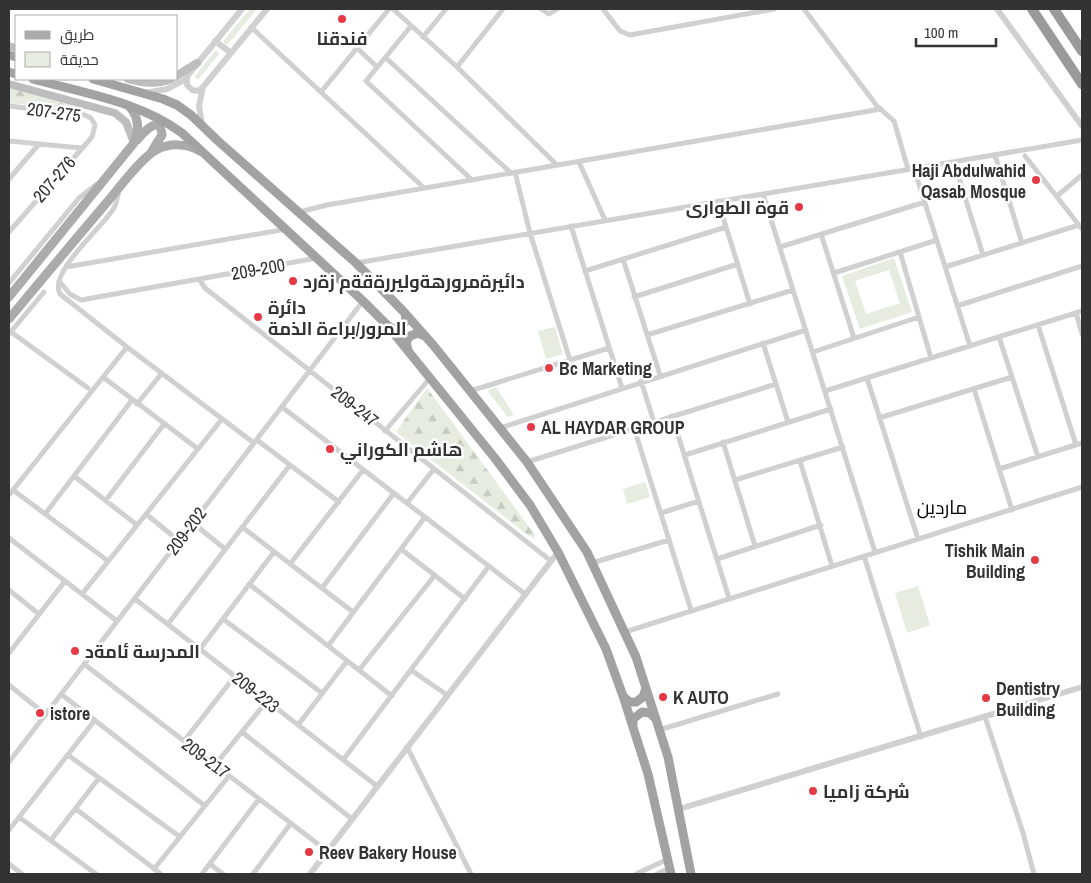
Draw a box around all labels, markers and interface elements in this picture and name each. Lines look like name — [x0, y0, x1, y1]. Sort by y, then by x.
marker: فندقنا — [336, 13, 348, 25]
legend — [15, 15, 178, 80]
scale bar — [916, 15, 996, 47]
text: 100 m — [924, 22, 958, 43]
text: طريق — [60, 24, 94, 45]
place label: فندقنا — [316, 26, 368, 51]
text: حديقة — [60, 49, 99, 70]
street label: 207-275 — [25, 96, 83, 128]
street label: 207-276 — [27, 150, 81, 208]
place label: Haji Abdulwahid Qasab Mosque — [912, 158, 1026, 204]
marker: Haji Abdulwahid Qasab Mosque — [1030, 174, 1042, 186]
place label: قوة الطواری — [686, 195, 789, 220]
marker: قوة الطواری — [793, 201, 805, 213]
street label: 209-200 — [229, 252, 287, 286]
place label: دائيرةمرورهةوليررةقةم زةرد — [303, 269, 525, 294]
marker: دائيرةمرورهةوليررةقةم زةرد — [287, 275, 299, 287]
place label: دائرة المرور/براءة الذمة — [268, 295, 407, 341]
marker: دائرة المرور/براءة الذمة — [252, 311, 264, 323]
place label: Bc Marketing — [559, 356, 652, 381]
marker: Bc Marketing — [543, 362, 555, 374]
street label: 209-247 — [326, 379, 384, 433]
place label: AL HAYDAR GROUP — [541, 415, 685, 440]
marker: AL HAYDAR GROUP — [525, 421, 537, 433]
place label: هاشم الكوراني — [340, 437, 463, 465]
marker: هاشم الكوراني — [324, 443, 336, 455]
district label: ماردین — [917, 494, 967, 520]
street label: 209-202 — [160, 502, 212, 560]
place label: Tishik Main Building — [945, 538, 1025, 584]
marker: Tishik Main Building — [1029, 554, 1041, 566]
place label: المدرسة ئامةد — [85, 639, 200, 664]
marker: المدرسة ئامةد — [69, 645, 81, 657]
street label: 209-223 — [227, 665, 285, 719]
place label: Dentistry Building — [996, 676, 1061, 722]
place label: K AUTO — [673, 685, 729, 710]
marker: K AUTO — [657, 691, 669, 703]
marker: Dentistry Building — [980, 692, 992, 704]
place label: istore — [50, 701, 90, 726]
marker: istore — [34, 707, 46, 719]
street label: 209-217 — [177, 732, 235, 784]
place label: شركة زاميا — [823, 779, 910, 804]
marker: شركة زاميا — [807, 785, 819, 797]
place label: Reev Bakery House — [319, 840, 457, 865]
marker: Reev Bakery House — [303, 846, 315, 858]

